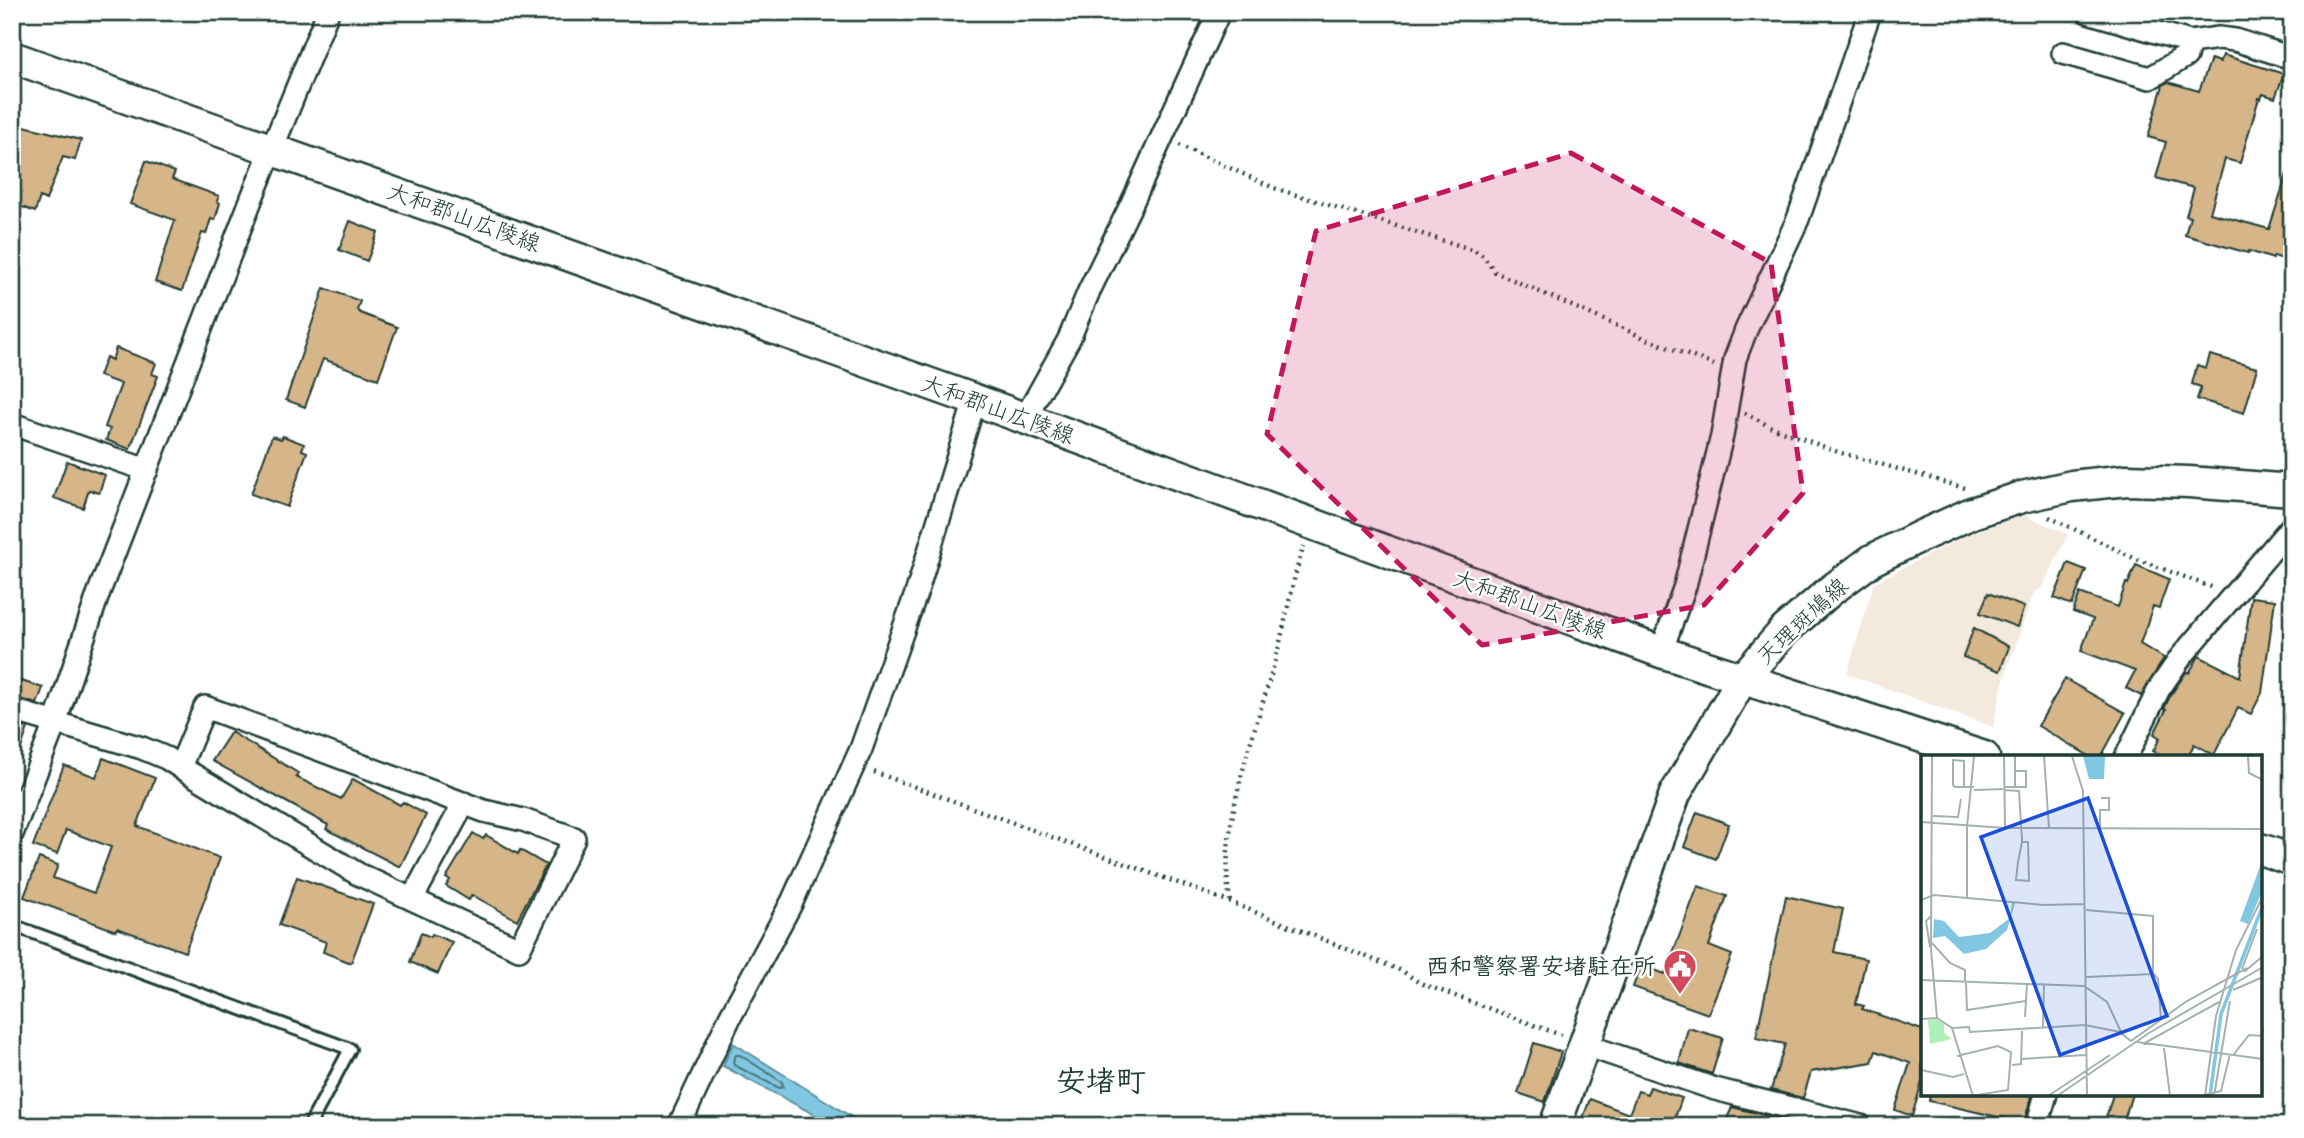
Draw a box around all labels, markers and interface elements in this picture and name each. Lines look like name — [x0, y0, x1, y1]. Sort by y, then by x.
street label: 大和郡山広陵線 — [383, 175, 545, 261]
street label: 大和郡山広陵線 — [917, 367, 1079, 453]
street label: 大和郡山広陵線 — [1449, 562, 1611, 648]
street label: 天理斑鳩線 — [1750, 571, 1856, 673]
inset map — [1921, 755, 2262, 1096]
public building icon: 西和警察署安堵駐在所 — [1661, 947, 1699, 996]
place label: 西和警察署安堵駐在所 — [1426, 951, 1656, 983]
district label: 安堵町 — [1056, 1061, 1146, 1103]

